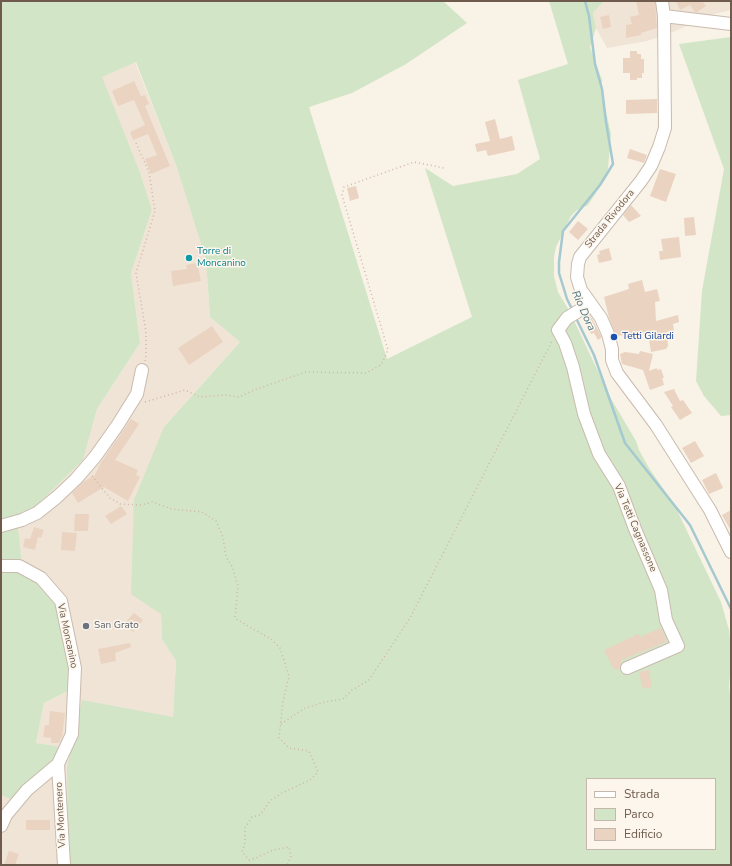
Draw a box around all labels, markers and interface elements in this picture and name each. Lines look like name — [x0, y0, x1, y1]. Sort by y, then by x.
street label: Strada Rivodora — [583, 187, 637, 251]
place label: Torre di Moncanino — [197, 246, 246, 270]
marker: Torre di Moncanino — [184, 253, 194, 263]
water label: Rio Dora — [568, 289, 598, 333]
place label: Tetti Gilardi — [622, 331, 674, 343]
marker: Tetti Gilardi — [609, 332, 619, 342]
street label: Via Tetti Cagnassone — [611, 482, 659, 574]
street label: Via Moncanino — [54, 602, 80, 670]
place label: San Grato — [94, 620, 139, 632]
marker: San Grato — [81, 621, 91, 631]
legend — [586, 778, 716, 850]
street label: Via Montenero — [53, 782, 69, 848]
text: Strada — [624, 786, 660, 802]
text: Parco — [624, 806, 654, 822]
text: Edificio — [624, 826, 662, 842]

